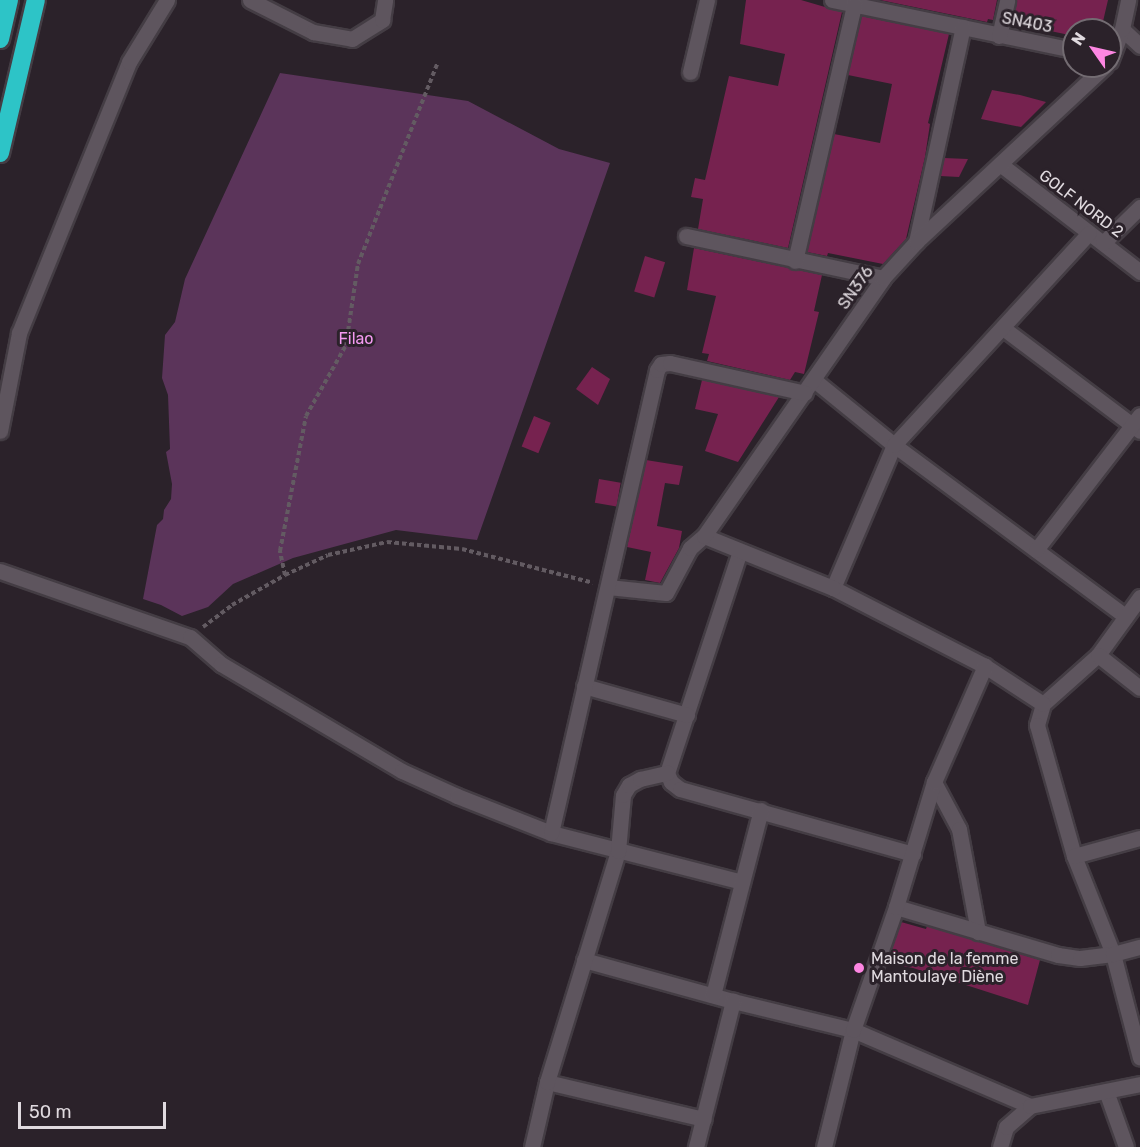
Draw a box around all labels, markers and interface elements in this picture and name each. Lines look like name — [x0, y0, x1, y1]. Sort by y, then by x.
street label: SN403 — [1000, 9, 1054, 37]
north arrow — [1062, 18, 1122, 78]
text: N — [1067, 29, 1089, 49]
street label: GOLF NORD 2 — [1035, 166, 1127, 242]
street label: SN376 — [834, 263, 878, 313]
park label: Filao — [338, 329, 374, 349]
place label: Maison de la femme Mantoulaye Diène — [871, 949, 1019, 987]
marker: Maison de la femme Mantoulaye Diène — [852, 961, 866, 975]
scale bar — [21, 1090, 170, 1128]
text: 50 m — [29, 1101, 72, 1123]

